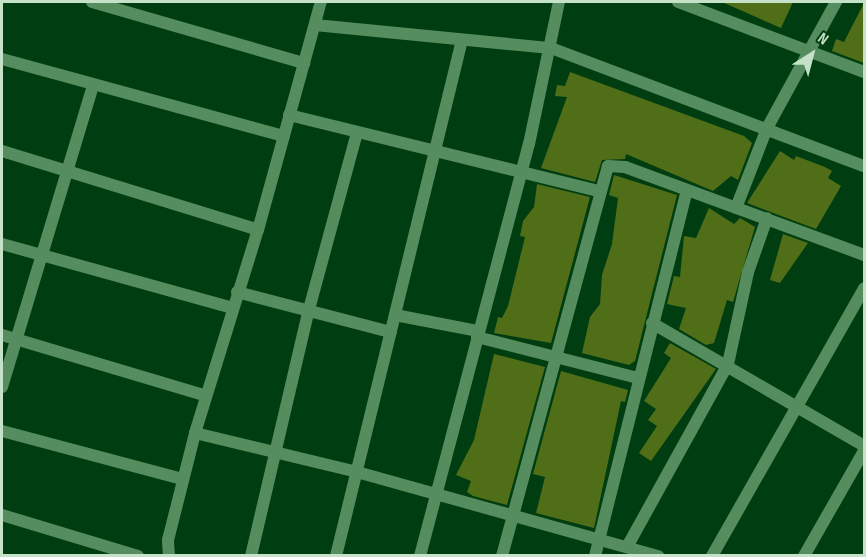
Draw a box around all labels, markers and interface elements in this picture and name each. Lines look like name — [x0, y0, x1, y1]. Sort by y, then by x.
north arrow — [782, 24, 842, 84]
text: N — [814, 29, 832, 49]

